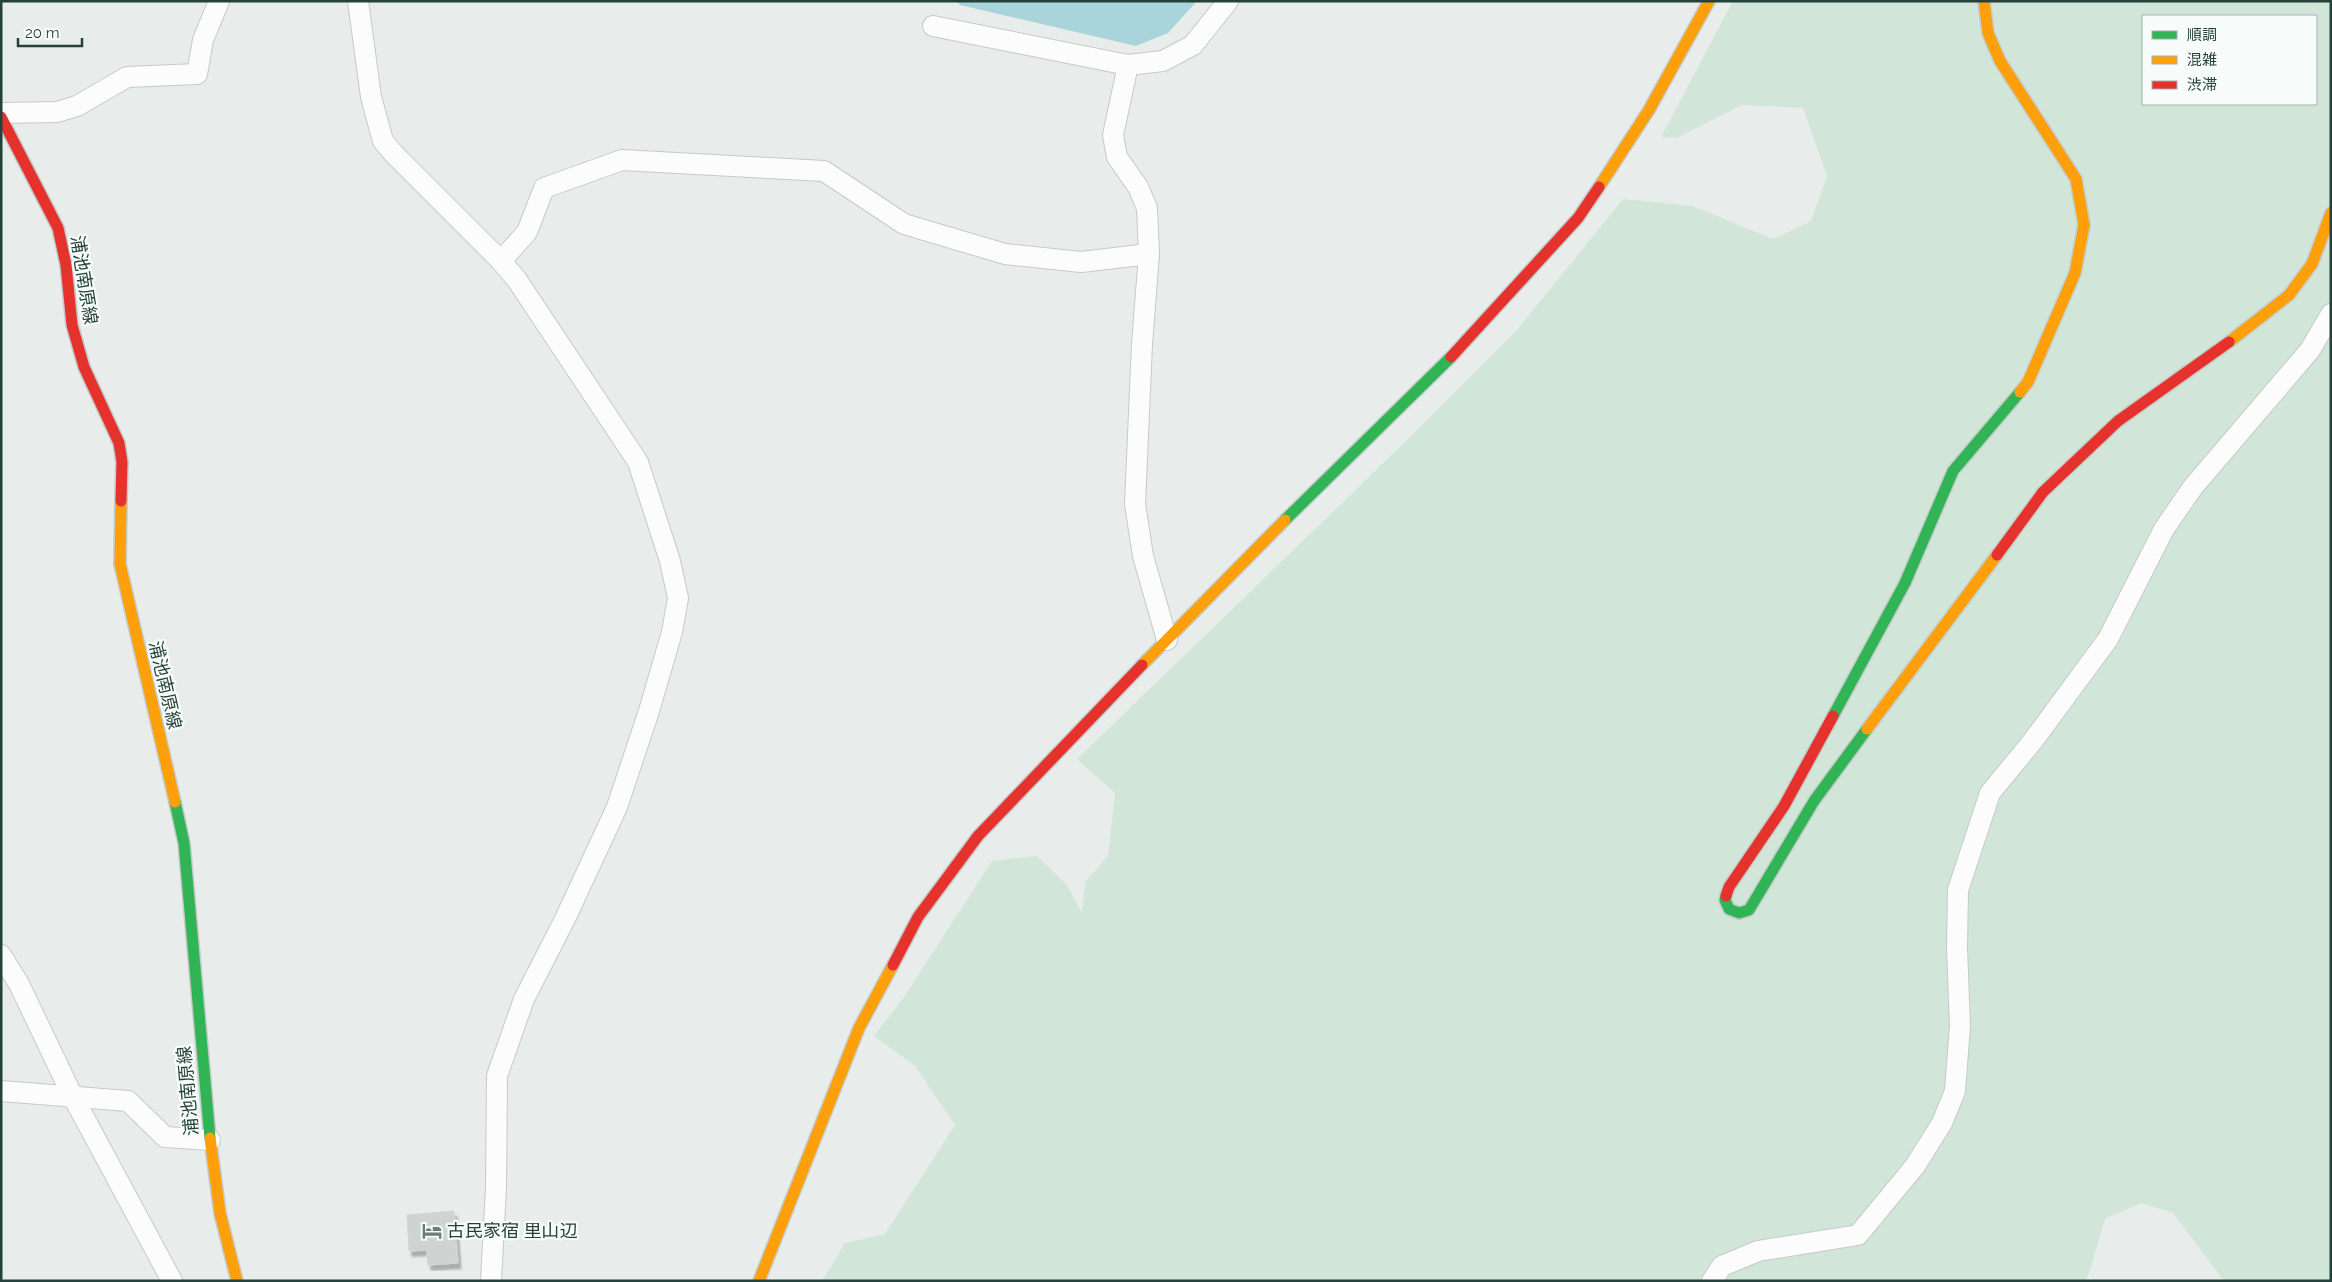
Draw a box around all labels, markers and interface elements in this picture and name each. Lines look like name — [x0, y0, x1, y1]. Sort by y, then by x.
scale bar — [18, 15, 81, 47]
legend — [2142, 15, 2317, 105]
text: 20 m — [25, 24, 60, 42]
text: 順調 — [2187, 26, 2217, 44]
text: 混雑 — [2187, 51, 2217, 69]
text: 渋滞 — [2187, 76, 2217, 94]
street label: 浦池南原線 — [67, 234, 102, 326]
street label: 浦池南原線 — [145, 639, 186, 731]
street label: 浦池南原線 — [173, 1045, 202, 1137]
hotel icon: 古民家宿 里山辺 — [421, 1220, 443, 1242]
place label: 古民家宿 里山辺 — [447, 1220, 578, 1241]

